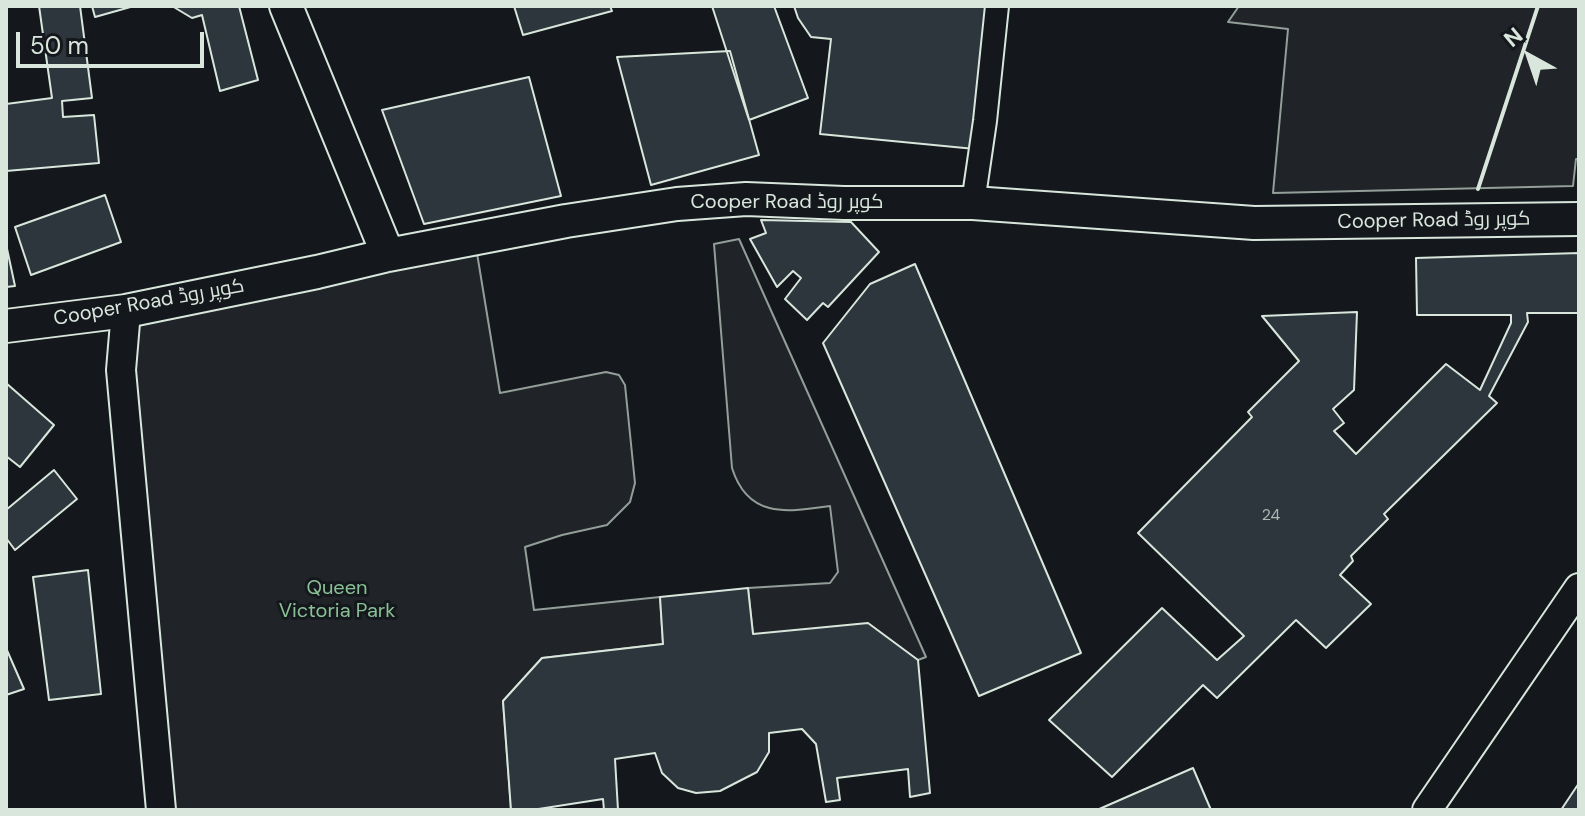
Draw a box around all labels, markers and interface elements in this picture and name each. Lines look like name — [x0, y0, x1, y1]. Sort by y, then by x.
scale bar — [20, 16, 208, 66]
north arrow — [1489, 16, 1569, 96]
text: N — [1498, 21, 1529, 54]
text: 50 m — [30, 30, 89, 61]
street label: Cooper Road کوپر روڈ — [690, 191, 884, 215]
street label: Cooper Road کوپر روڈ — [1337, 207, 1531, 235]
street label: Cooper Road کوپر روڈ — [52, 274, 246, 332]
house number: 24 — [1262, 506, 1280, 526]
park label: Queen Victoria Park — [279, 577, 395, 624]

